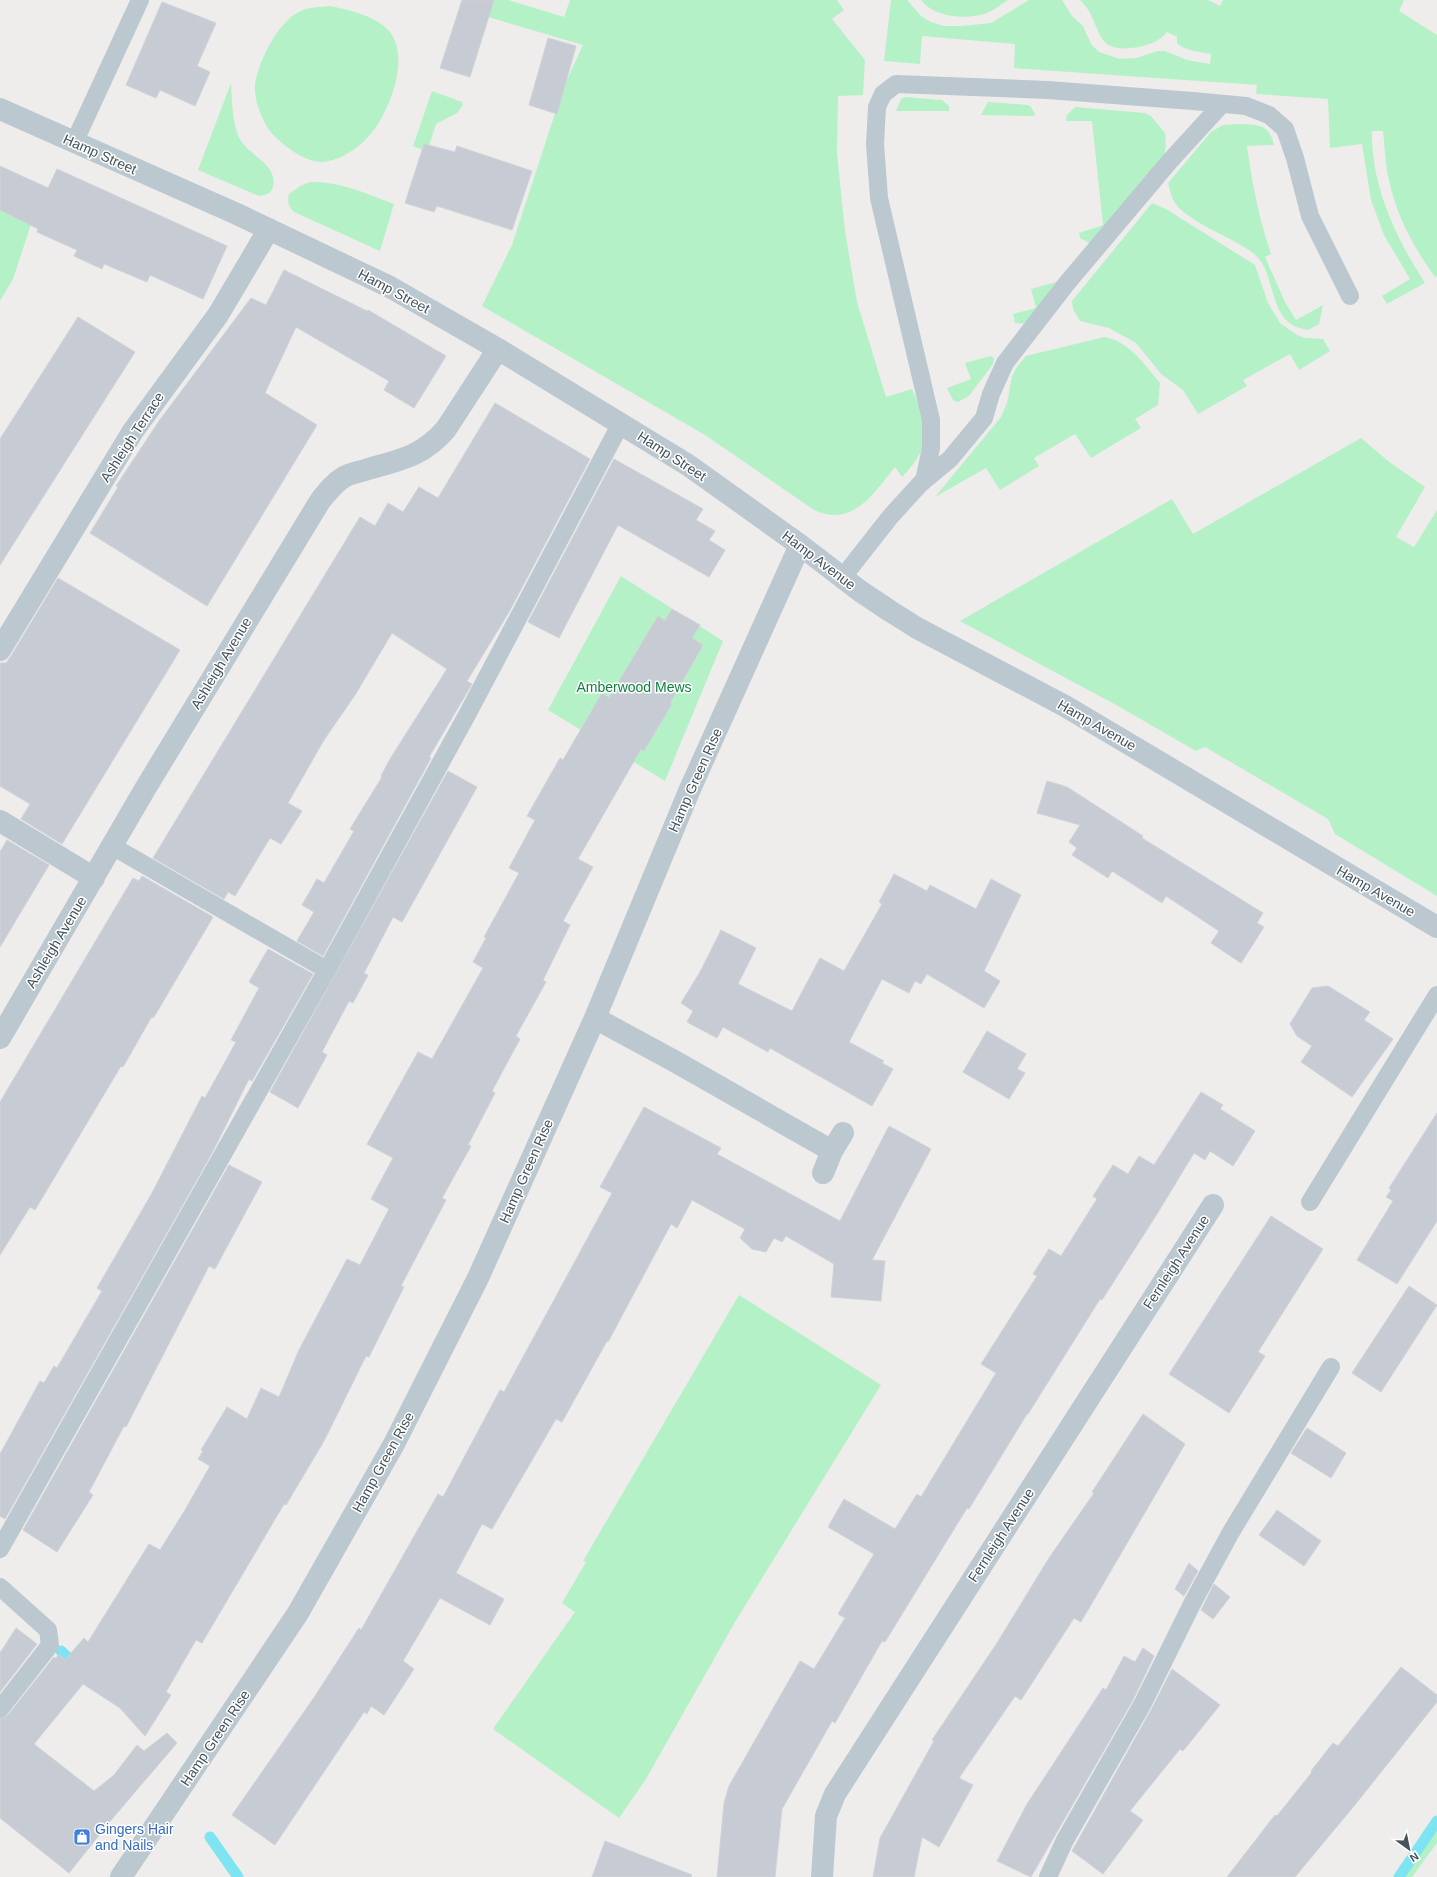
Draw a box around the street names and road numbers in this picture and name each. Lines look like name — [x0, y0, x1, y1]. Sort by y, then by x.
street label: Hamp Street — [61, 131, 139, 177]
street label: Hamp Street — [356, 265, 433, 317]
street label: Ashleigh Terrace — [97, 389, 167, 485]
street label: Hamp Street — [635, 428, 709, 484]
street label: Hamp Avenue — [779, 527, 859, 593]
street label: Ashleigh Avenue — [187, 614, 255, 712]
street label: Hamp Avenue — [1055, 696, 1139, 754]
street label: Hamp Green Rise — [665, 725, 725, 834]
street label: Hamp Avenue — [1334, 862, 1418, 920]
street label: Ashleigh Avenue — [22, 893, 90, 991]
street label: Hamp Green Rise — [496, 1116, 556, 1225]
street label: Fernleigh Avenue — [1140, 1212, 1212, 1312]
street label: Hamp Green Rise — [349, 1409, 417, 1515]
street label: Fernleigh Avenue — [965, 1485, 1037, 1585]
street label: Hamp Green Rise — [177, 1687, 253, 1789]

